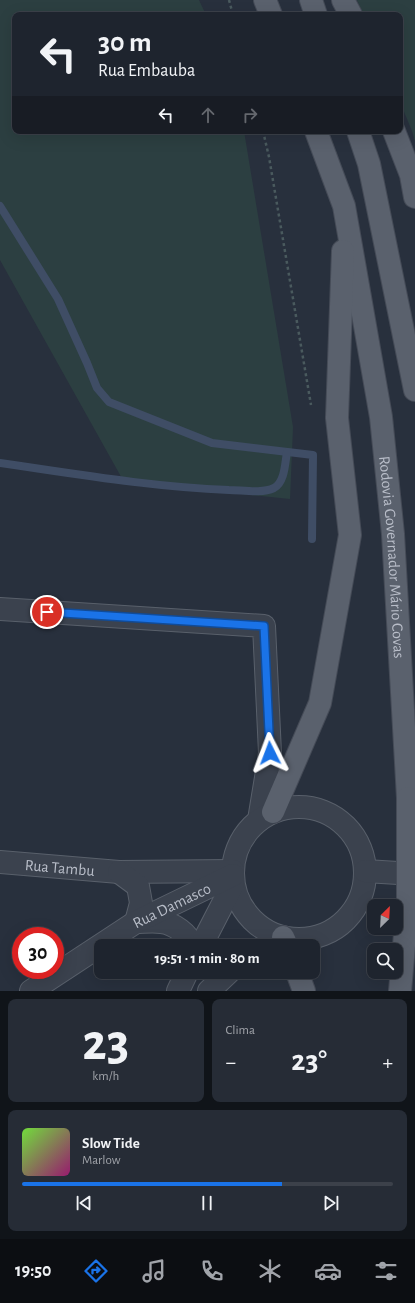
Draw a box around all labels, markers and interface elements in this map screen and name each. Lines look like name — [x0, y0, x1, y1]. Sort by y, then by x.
icon: left — [32, 28, 84, 80]
text: 30 m — [98, 29, 151, 57]
text: Rua Embauba — [98, 62, 195, 80]
icon: left — [155, 104, 177, 126]
icon: ahead — [197, 104, 219, 126]
icon: right — [239, 104, 261, 126]
street label: Rodovia Governador Mário Covas — [376, 455, 407, 659]
pin — [30, 595, 64, 629]
icon: arrive — [36, 601, 58, 623]
position arrow — [249, 732, 291, 774]
street label: Rua Tambu — [24, 857, 95, 879]
street label: Rua Damasco — [130, 880, 214, 931]
north arrow — [367, 899, 403, 935]
map controls — [367, 899, 403, 979]
speed limit sign: 30 — [12, 927, 64, 979]
button: search — [367, 943, 403, 979]
text: 19:51 · 1 min · 80 m — [154, 951, 260, 966]
text: 23 — [82, 1017, 129, 1069]
text: Clima — [226, 1024, 255, 1037]
text: 23° — [291, 1046, 327, 1076]
text: − — [226, 1051, 236, 1073]
text: + — [382, 1051, 393, 1073]
text: km/h — [92, 1070, 119, 1083]
text: Slow Tide — [82, 1136, 140, 1151]
text: Marlow — [82, 1154, 120, 1167]
icon: previous — [73, 1192, 95, 1214]
icon: pause — [196, 1192, 218, 1214]
icon: next — [320, 1192, 342, 1214]
icon: directions — [82, 1257, 110, 1285]
icon: music — [140, 1257, 168, 1285]
icon: phone — [198, 1257, 226, 1285]
icon: climate — [256, 1257, 284, 1285]
icon: car — [314, 1257, 342, 1285]
icon: filters — [372, 1257, 400, 1285]
text: 19:50 — [15, 1262, 51, 1280]

